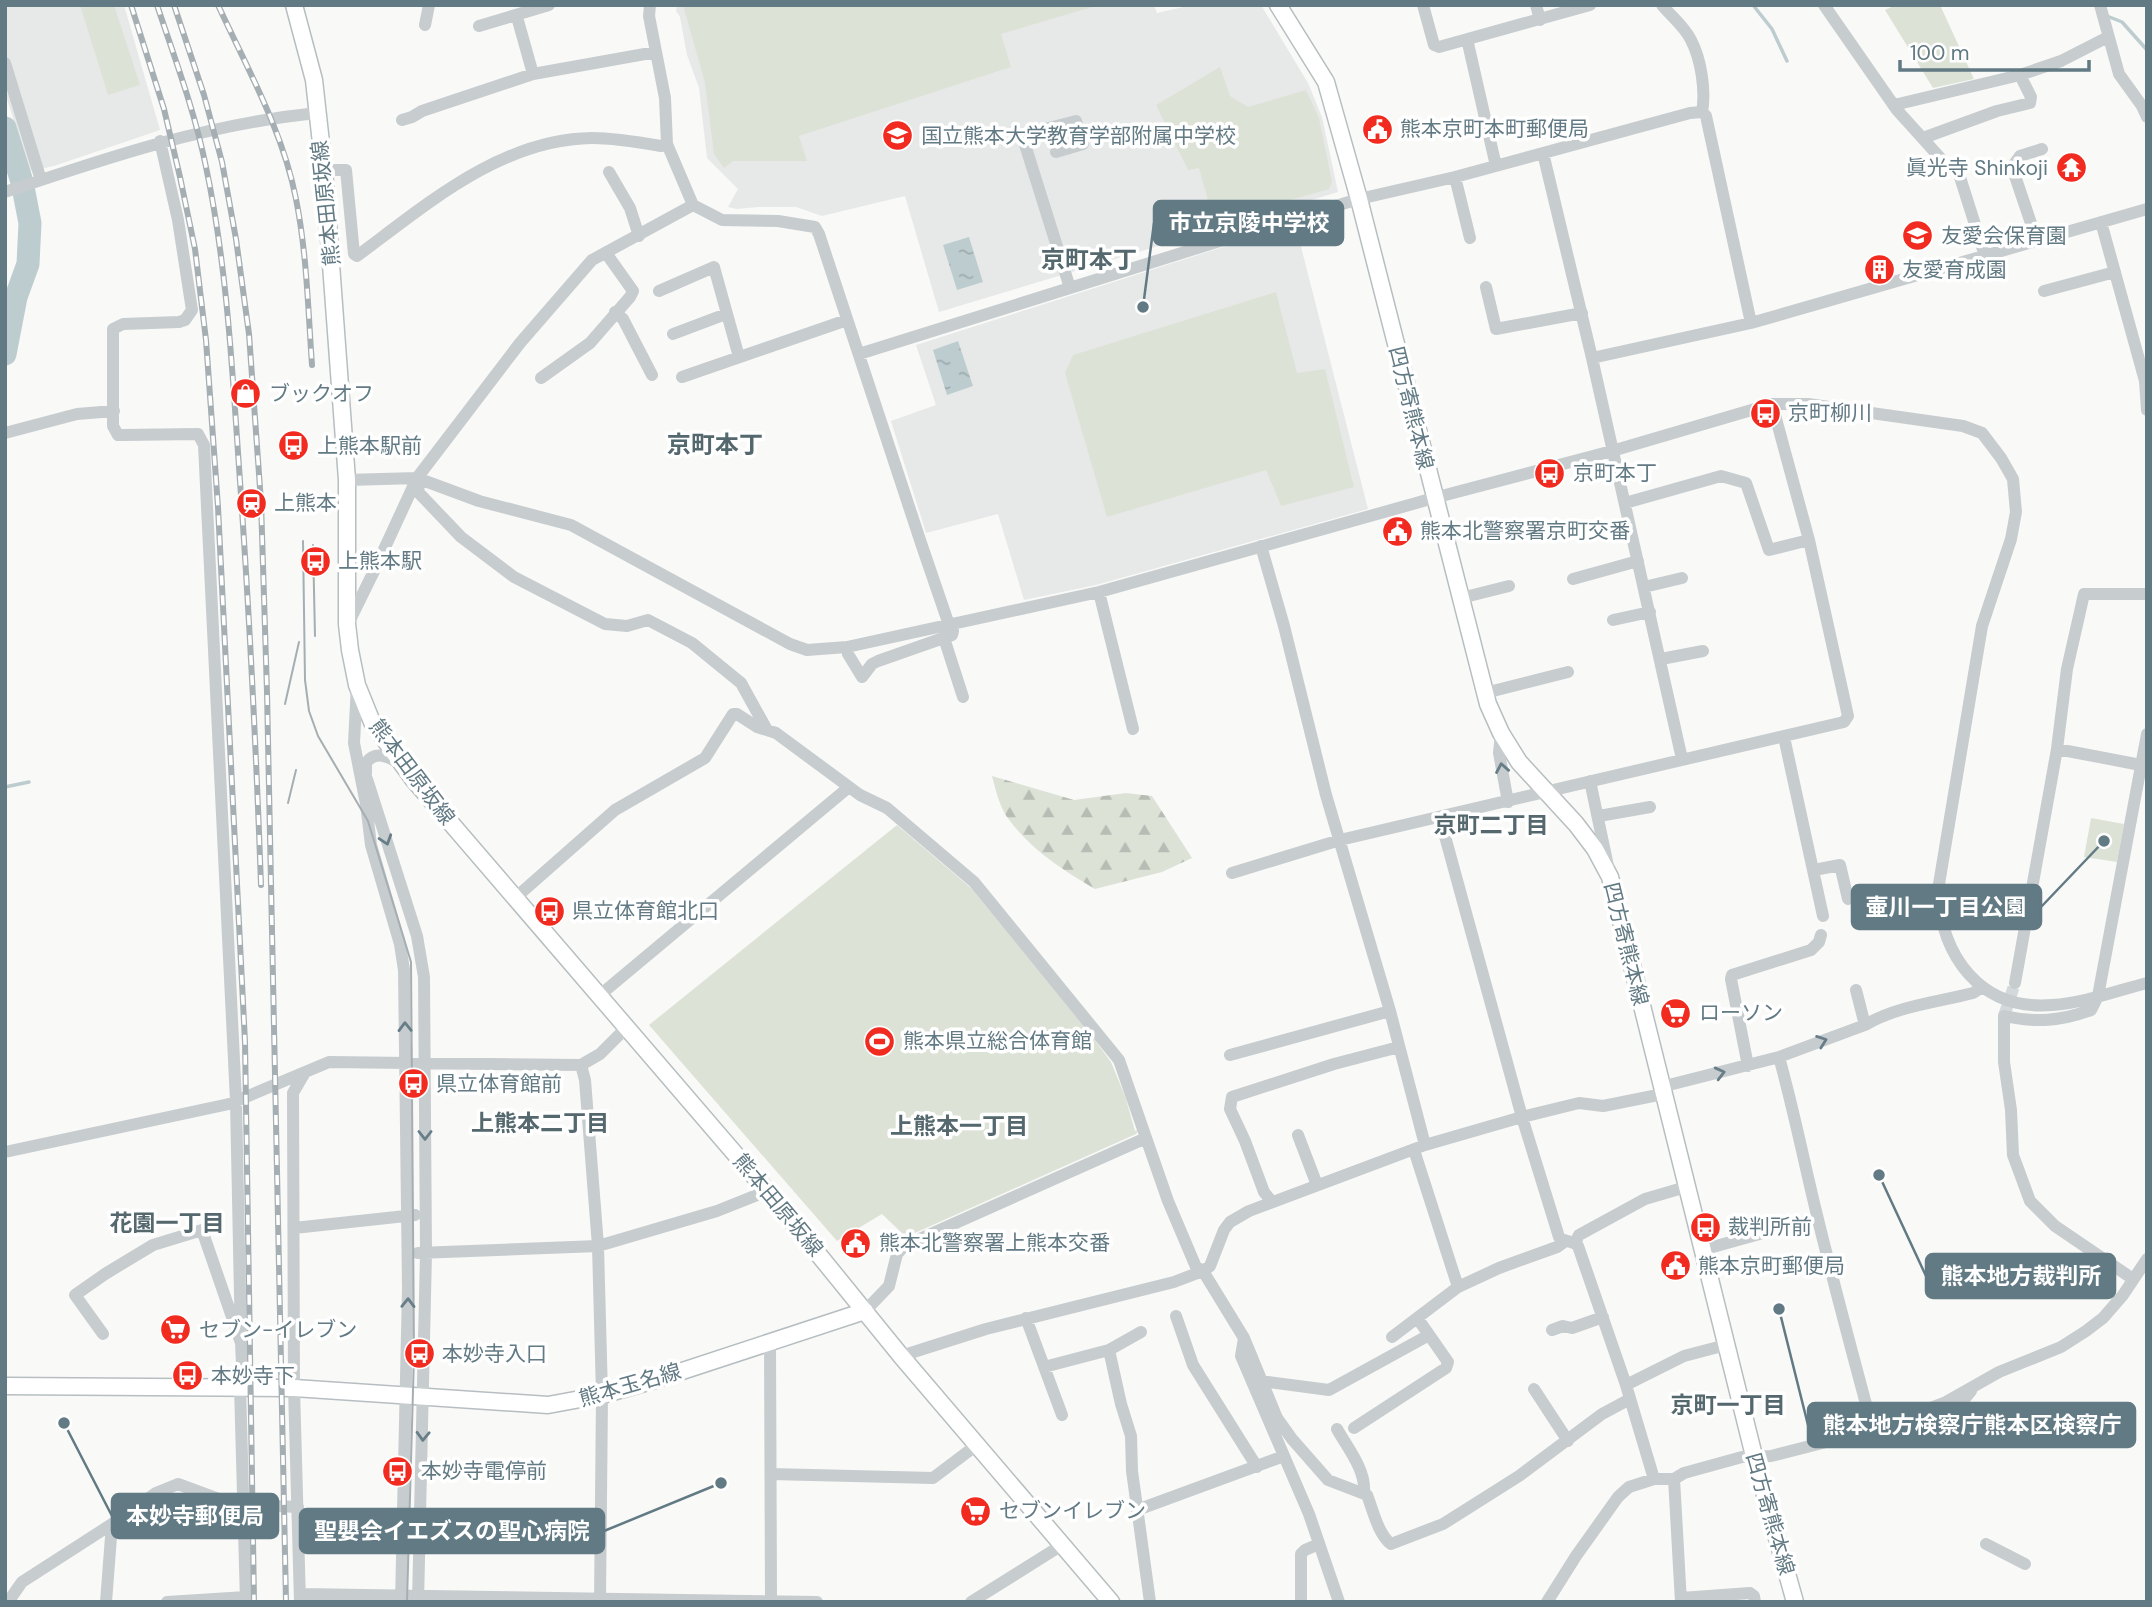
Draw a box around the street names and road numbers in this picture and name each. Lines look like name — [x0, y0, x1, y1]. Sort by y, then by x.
street label: 熊本田原坂線 — [305, 139, 347, 267]
street label: 四方寄熊本線 — [1382, 343, 1440, 473]
street label: 熊本田原坂線 — [363, 713, 461, 831]
street label: 四方寄熊本線 — [1597, 879, 1655, 1009]
street label: 熊本田原坂線 — [727, 1148, 829, 1262]
street label: 熊本玉名線 — [576, 1357, 684, 1413]
street label: 四方寄熊本線 — [1739, 1450, 1801, 1578]

